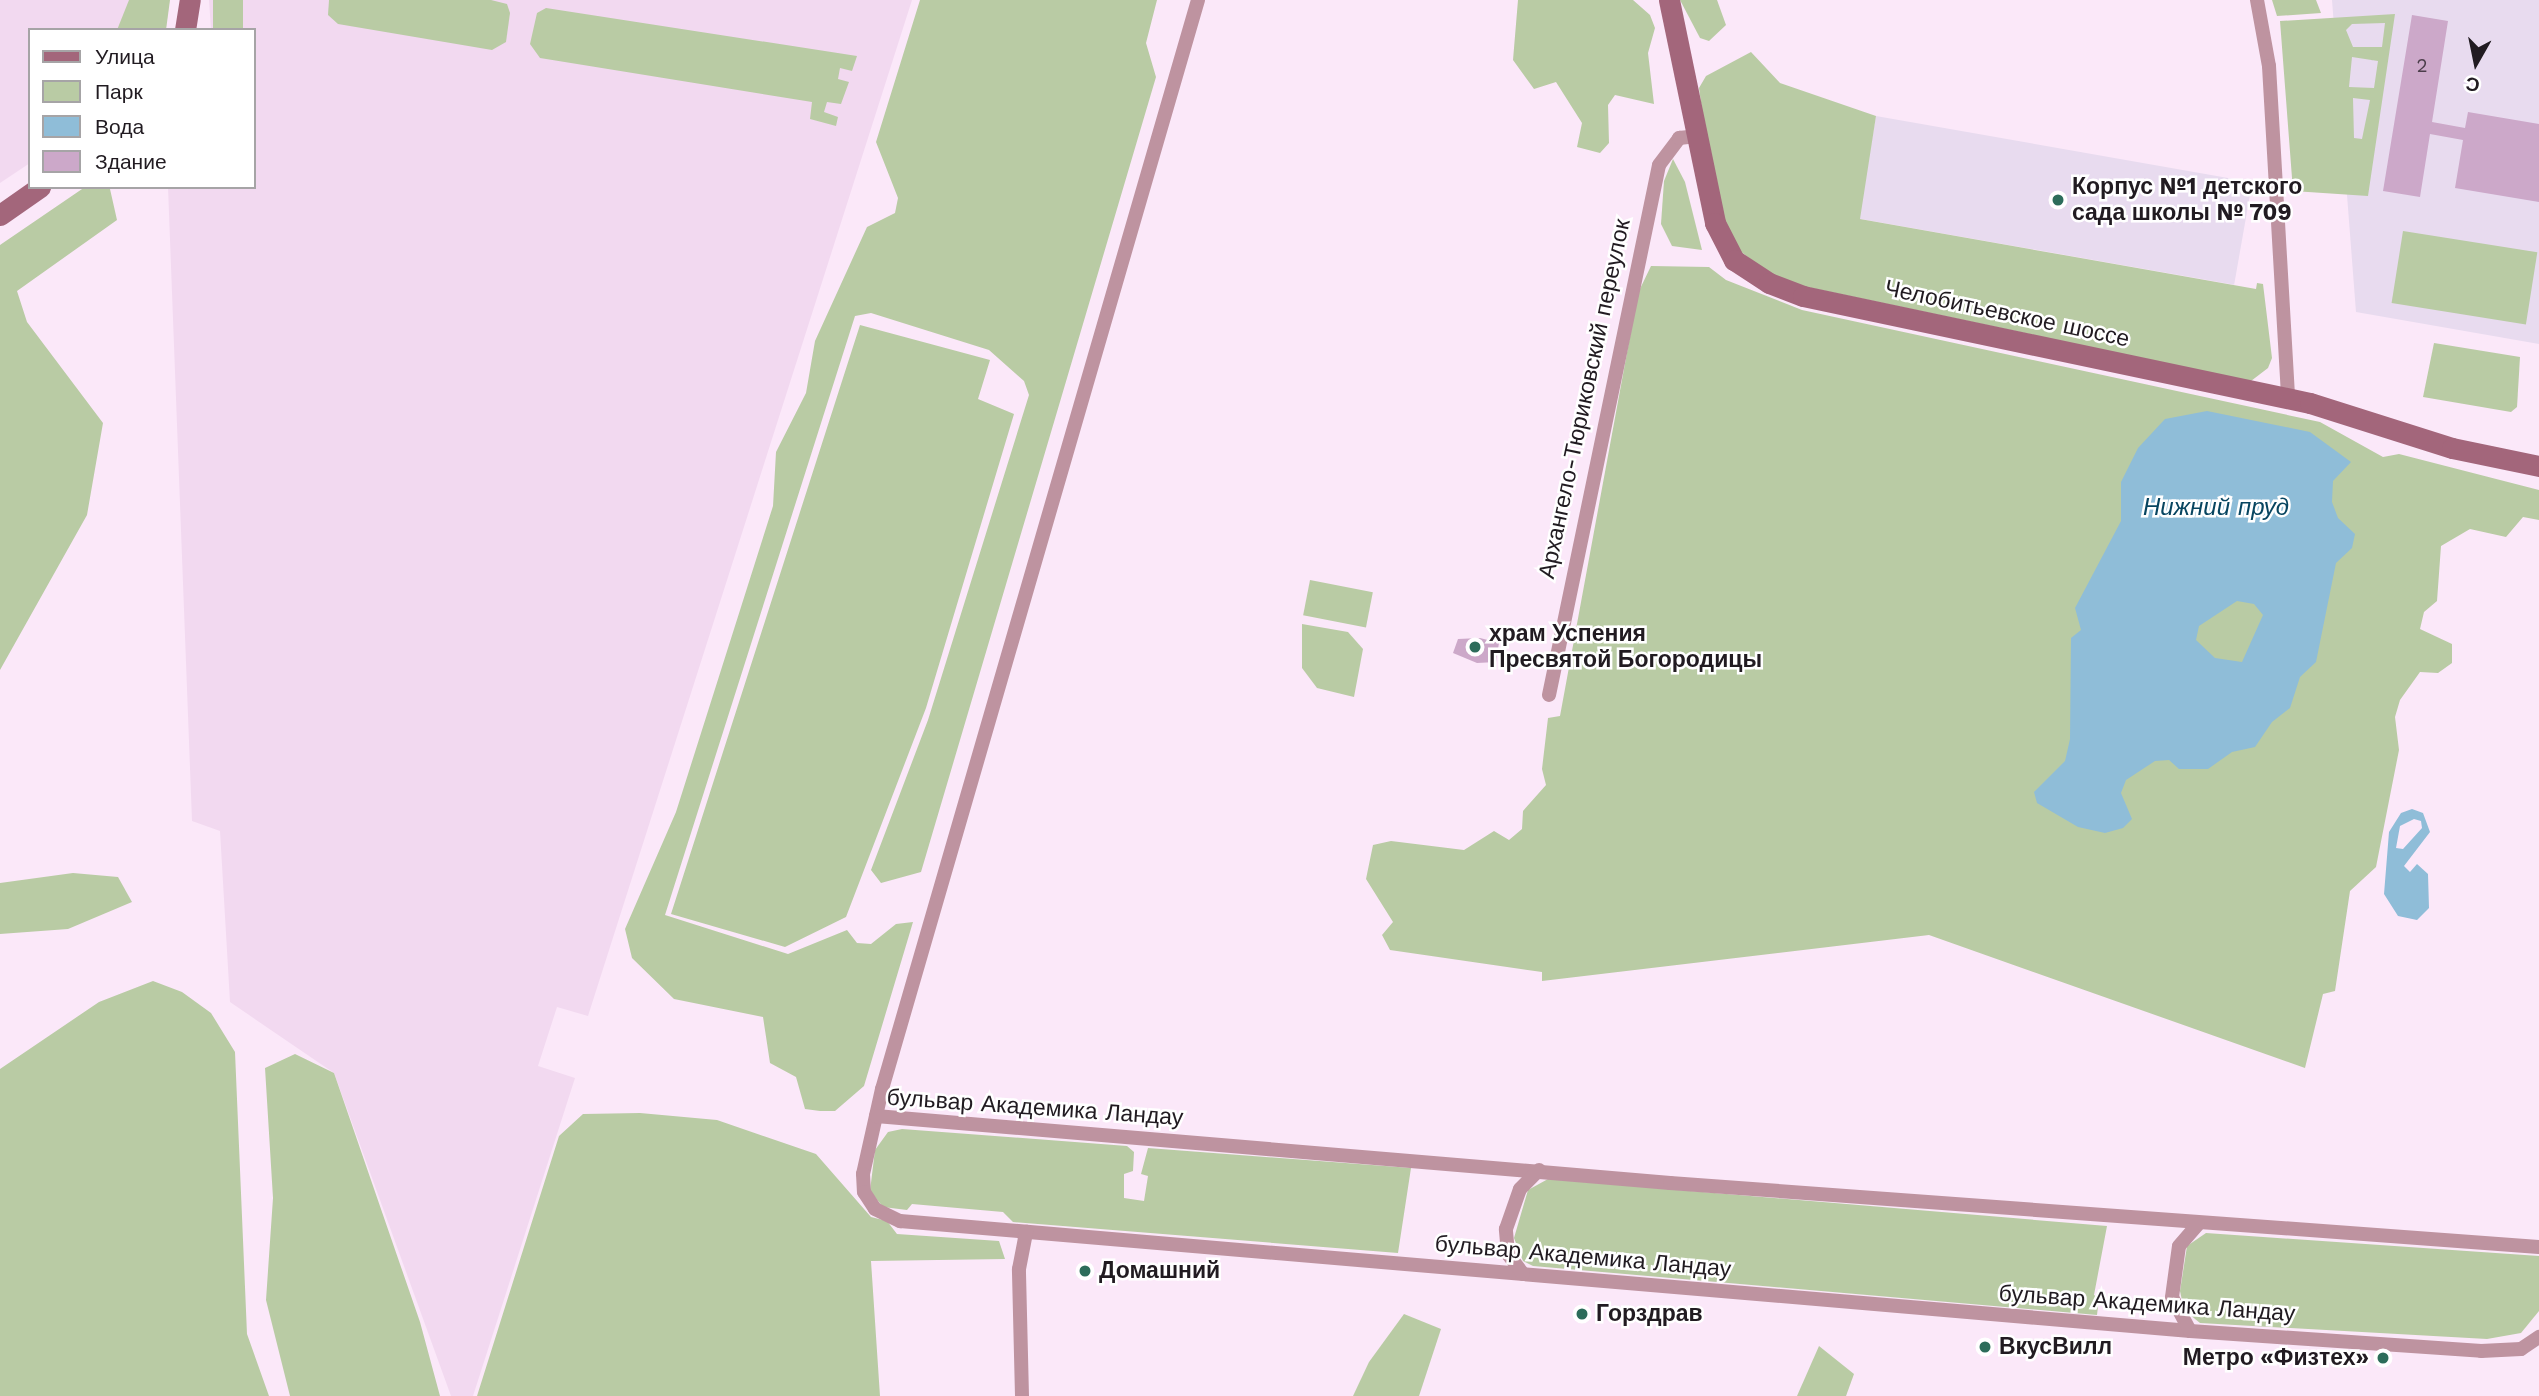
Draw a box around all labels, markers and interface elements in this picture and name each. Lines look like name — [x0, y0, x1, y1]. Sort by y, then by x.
legend — [28, 28, 256, 189]
north arrow — [2441, 28, 2511, 98]
text: Улица — [95, 44, 155, 69]
house number: 2 — [2416, 55, 2428, 77]
text: С — [2464, 72, 2481, 97]
text: Парк — [95, 79, 143, 104]
text: Вода — [95, 114, 144, 139]
text: Здание — [95, 149, 167, 174]
place label: Корпус №1 детского сада школы № 709 — [2072, 173, 2302, 227]
marker: Корпус №1 детского сада школы № 709 — [2050, 192, 2066, 208]
street label: Архангело-Тюриковский переулок — [1533, 217, 1637, 581]
street label: Челобитьевское шоссе — [1882, 275, 2132, 353]
water label: Нижний пруд — [2143, 494, 2289, 522]
place label: храм Успения Пресвятой Богородицы — [1489, 620, 1762, 674]
marker: храм Успения Пресвятой Богородицы — [1467, 639, 1483, 655]
street label: бульвар Академика Ландау — [886, 1084, 1184, 1132]
street label: бульвар Академика Ландау — [1434, 1230, 1732, 1284]
place label: Домашний — [1099, 1257, 1220, 1285]
marker: Домашний — [1077, 1263, 1093, 1279]
street label: бульвар Академика Ландау — [1998, 1280, 2296, 1328]
place label: Горздрав — [1596, 1300, 1703, 1328]
marker: Горздрав — [1574, 1306, 1590, 1322]
place label: ВкусВилл — [1999, 1333, 2112, 1361]
marker: ВкусВилл — [1977, 1339, 1993, 1355]
place label: Метро «Физтех» — [2183, 1344, 2369, 1372]
marker: Метро «Физтех» — [2375, 1350, 2391, 1366]

